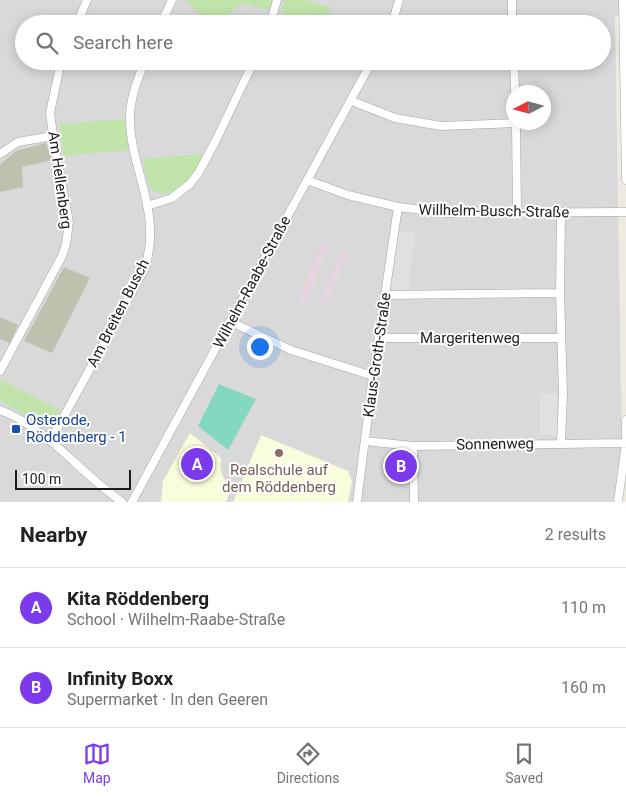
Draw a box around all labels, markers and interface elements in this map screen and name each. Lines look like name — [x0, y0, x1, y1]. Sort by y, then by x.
search box — [15, 15, 611, 70]
icon: search — [33, 29, 61, 57]
text: Search here — [73, 31, 173, 54]
north arrow — [506, 85, 551, 130]
street label: Am Hellenberg — [44, 130, 76, 230]
street label: Willhelm-Busch-Straße — [419, 201, 570, 221]
street label: Wilhelm-Raabe-Straße — [209, 213, 295, 351]
street label: Am Breiten Busch — [83, 256, 153, 370]
street label: Klaus-Groth-Straße — [359, 291, 395, 419]
street label: Margeritenweg — [420, 329, 520, 347]
your location — [247, 334, 273, 360]
place label: Osterode, Röddenberg - 1 — [26, 411, 127, 446]
marker: Osterode, Röddenberg - 1 — [10, 423, 22, 435]
street label: Sonnenweg — [456, 434, 534, 454]
pin: A — [181, 445, 213, 483]
marker: Realschule auf dem Röddenberg — [273, 447, 285, 459]
pin: B — [385, 447, 417, 485]
place label: Realschule auf dem Röddenberg — [222, 461, 336, 496]
scale bar — [15, 467, 131, 490]
text: 100 m — [22, 471, 61, 487]
text: Nearby — [20, 523, 87, 547]
text: 2 results — [545, 525, 606, 544]
text: Kita Röddenberg — [67, 587, 209, 610]
text: A — [31, 598, 41, 617]
text: 110 m — [561, 598, 606, 617]
text: School · Wilhelm-Raabe-Straße — [67, 610, 285, 629]
text: Infinity Boxx — [67, 667, 173, 690]
text: B — [31, 678, 41, 697]
text: 160 m — [561, 678, 606, 697]
text: Supermarket · In den Geeren — [67, 690, 268, 709]
tab: Map — [83, 740, 111, 786]
tab: Directions — [277, 740, 340, 786]
tab: Saved — [505, 740, 543, 786]

